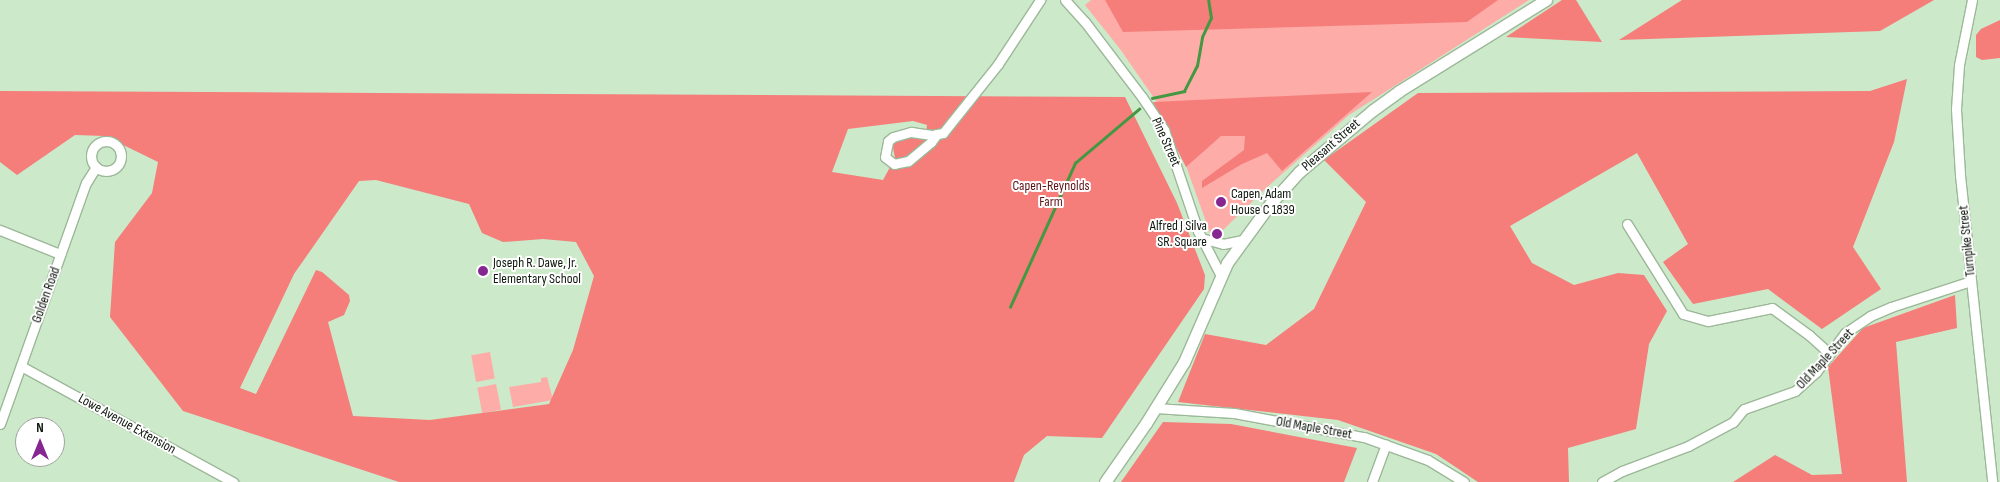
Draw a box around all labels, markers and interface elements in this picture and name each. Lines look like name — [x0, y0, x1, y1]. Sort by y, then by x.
street label: Pine Street — [1148, 115, 1184, 169]
street label: Pleasant Street — [1298, 115, 1364, 175]
park label: Capen-Reynolds Farm — [1012, 178, 1090, 210]
place label: Capen, Adam House C 1839 — [1231, 186, 1295, 218]
marker: Capen, Adam House C 1839 — [1215, 196, 1227, 208]
street label: Turnpike Street — [1955, 205, 1979, 277]
place label: Alfred J Silva SR. Square — [1150, 218, 1207, 250]
marker: Alfred J Silva SR. Square — [1211, 228, 1223, 240]
place label: Joseph R. Dawe, Jr. Elementary School — [493, 255, 581, 288]
street label: Golden Road — [28, 265, 64, 325]
marker: Joseph R. Dawe, Jr. Elementary School — [477, 265, 489, 277]
street label: Old Maple Street — [1793, 325, 1857, 393]
street label: Lowe Avenue Extension — [75, 390, 179, 458]
street label: Old Maple Street — [1275, 413, 1353, 443]
north arrow — [15, 417, 65, 467]
text: N — [36, 419, 44, 436]

